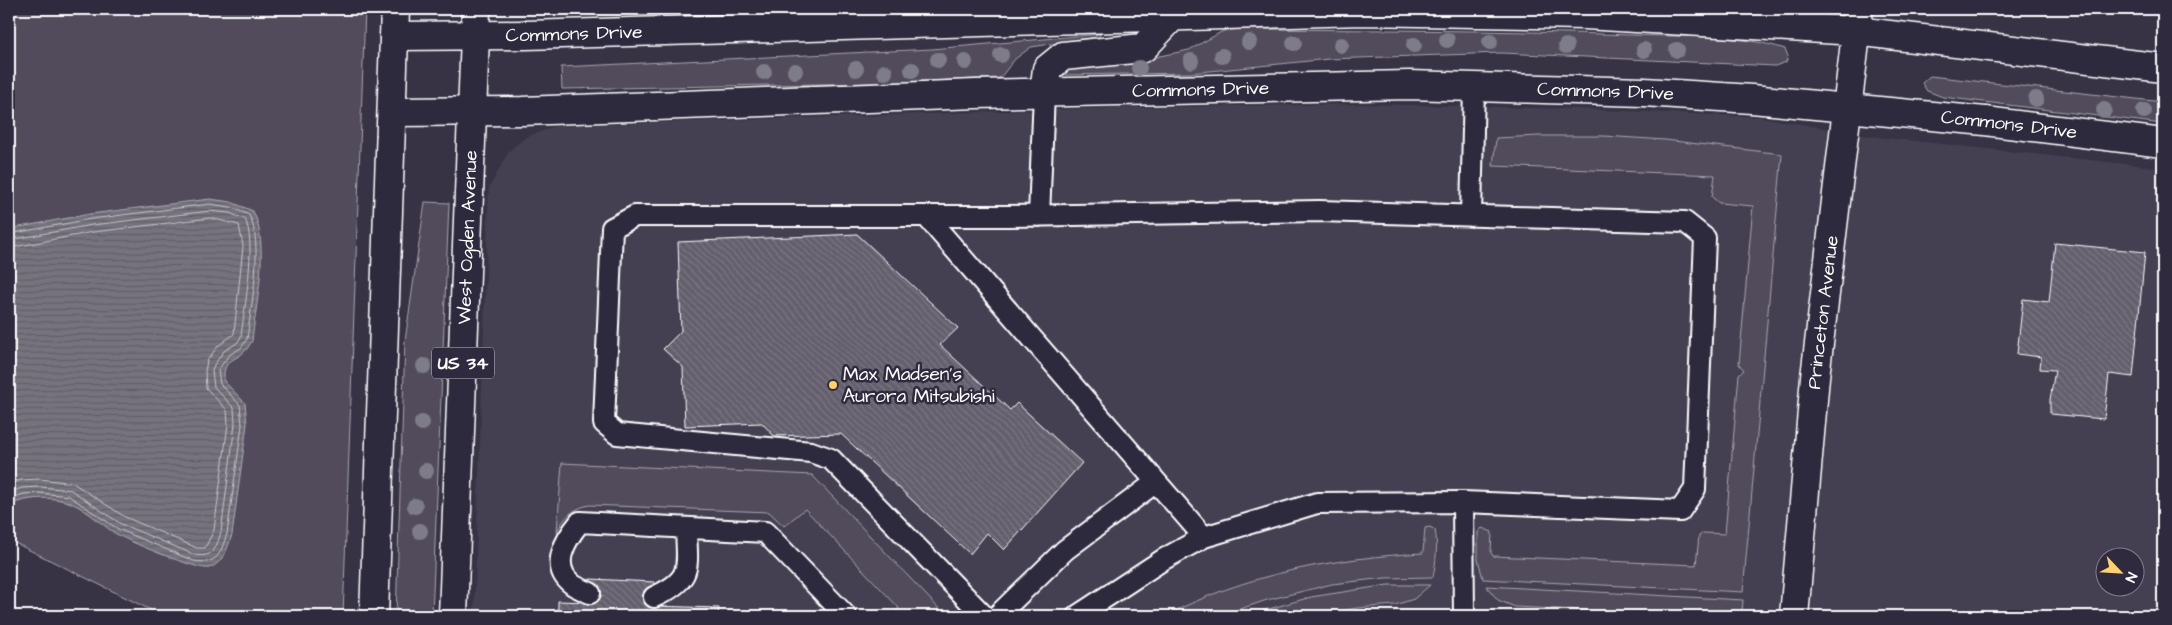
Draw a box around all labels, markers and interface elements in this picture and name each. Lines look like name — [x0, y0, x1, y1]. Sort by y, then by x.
street label: Commons Drive — [505, 18, 643, 49]
street label: Commons Drive — [1132, 74, 1269, 104]
street label: Commons Drive — [1537, 75, 1675, 107]
street label: Commons Drive — [1940, 103, 2079, 146]
street label: West Ogden Avenue — [451, 150, 484, 325]
street label: Princeton Avenue — [1800, 234, 1845, 390]
road number: US 34 — [432, 348, 494, 378]
place label: Max Madsen's Aurora Mitsubishi — [843, 361, 995, 410]
marker: Max Madsen's Aurora Mitsubishi — [827, 379, 839, 391]
north arrow — [2094, 548, 2144, 598]
text: N — [2120, 569, 2142, 585]

